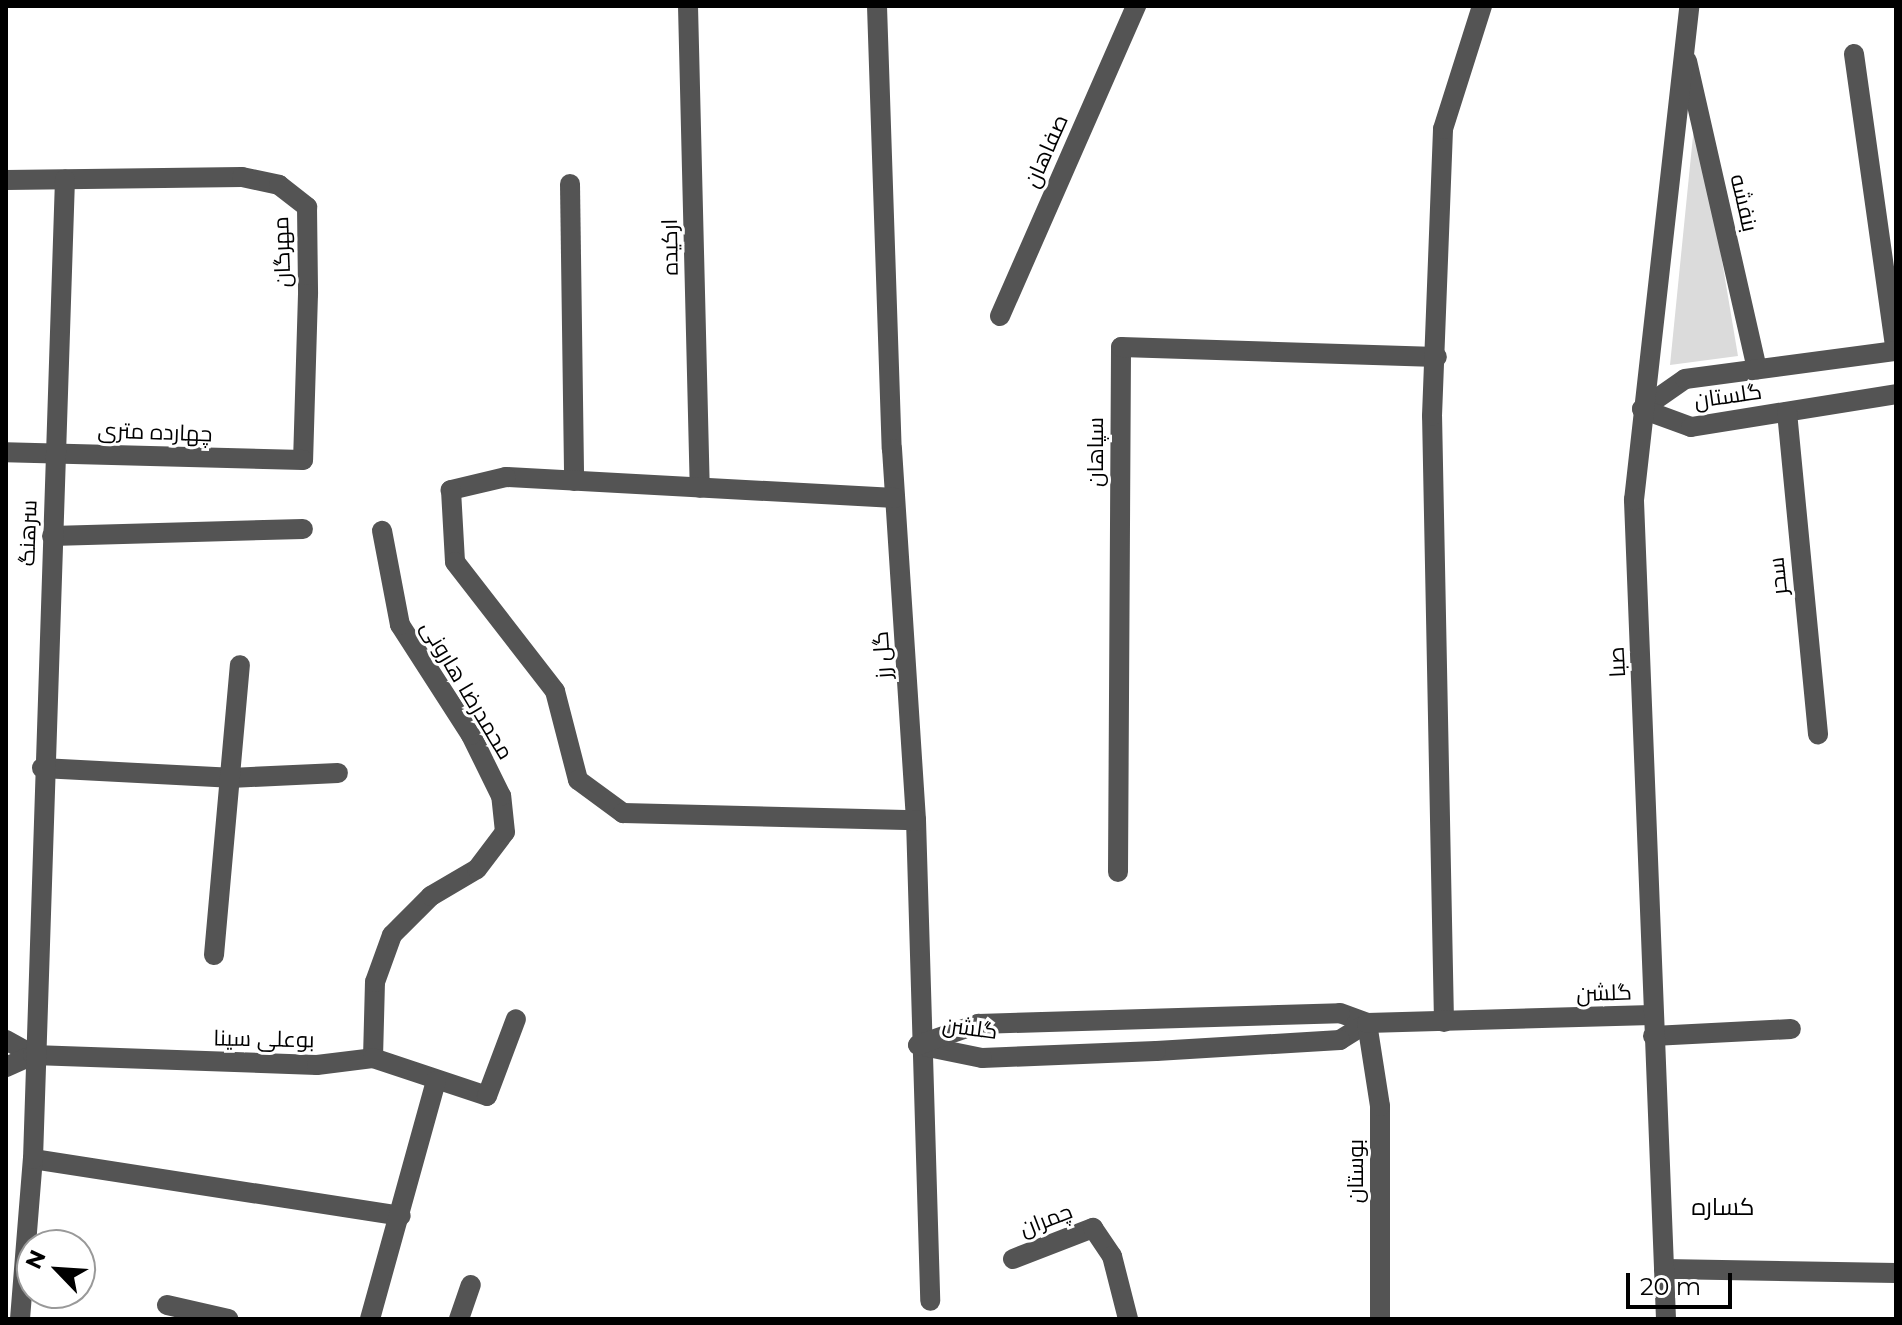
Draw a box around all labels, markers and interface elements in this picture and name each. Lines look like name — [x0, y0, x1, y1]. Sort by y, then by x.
street label: صفاهان — [1018, 110, 1074, 192]
street label: بنفشه — [1725, 172, 1763, 234]
street label: مهرگان — [268, 216, 296, 288]
street label: ارکیده — [656, 219, 684, 275]
street label: گلستان — [1692, 378, 1764, 414]
street label: چهارده متری — [97, 417, 213, 447]
street label: سپاهان — [1083, 417, 1109, 487]
street label: سرهنگ — [14, 499, 42, 567]
street label: سحر — [1763, 556, 1793, 596]
street label: محمدرضا هارونی — [415, 616, 519, 764]
street label: گل رز — [867, 630, 897, 680]
street label: صبا — [1603, 646, 1631, 678]
street label: گلشن — [1576, 979, 1632, 1007]
street label: گلشن — [941, 1011, 999, 1045]
street label: بوعلی سینا — [213, 1025, 315, 1053]
street label: بوستان — [1343, 1139, 1369, 1203]
district label: کساره — [1691, 1193, 1755, 1221]
street label: چمران — [1016, 1198, 1076, 1242]
north arrow — [16, 1229, 96, 1309]
text: N — [20, 1246, 52, 1273]
scale bar — [1630, 1257, 1736, 1307]
text: 20 m — [1640, 1272, 1701, 1301]

